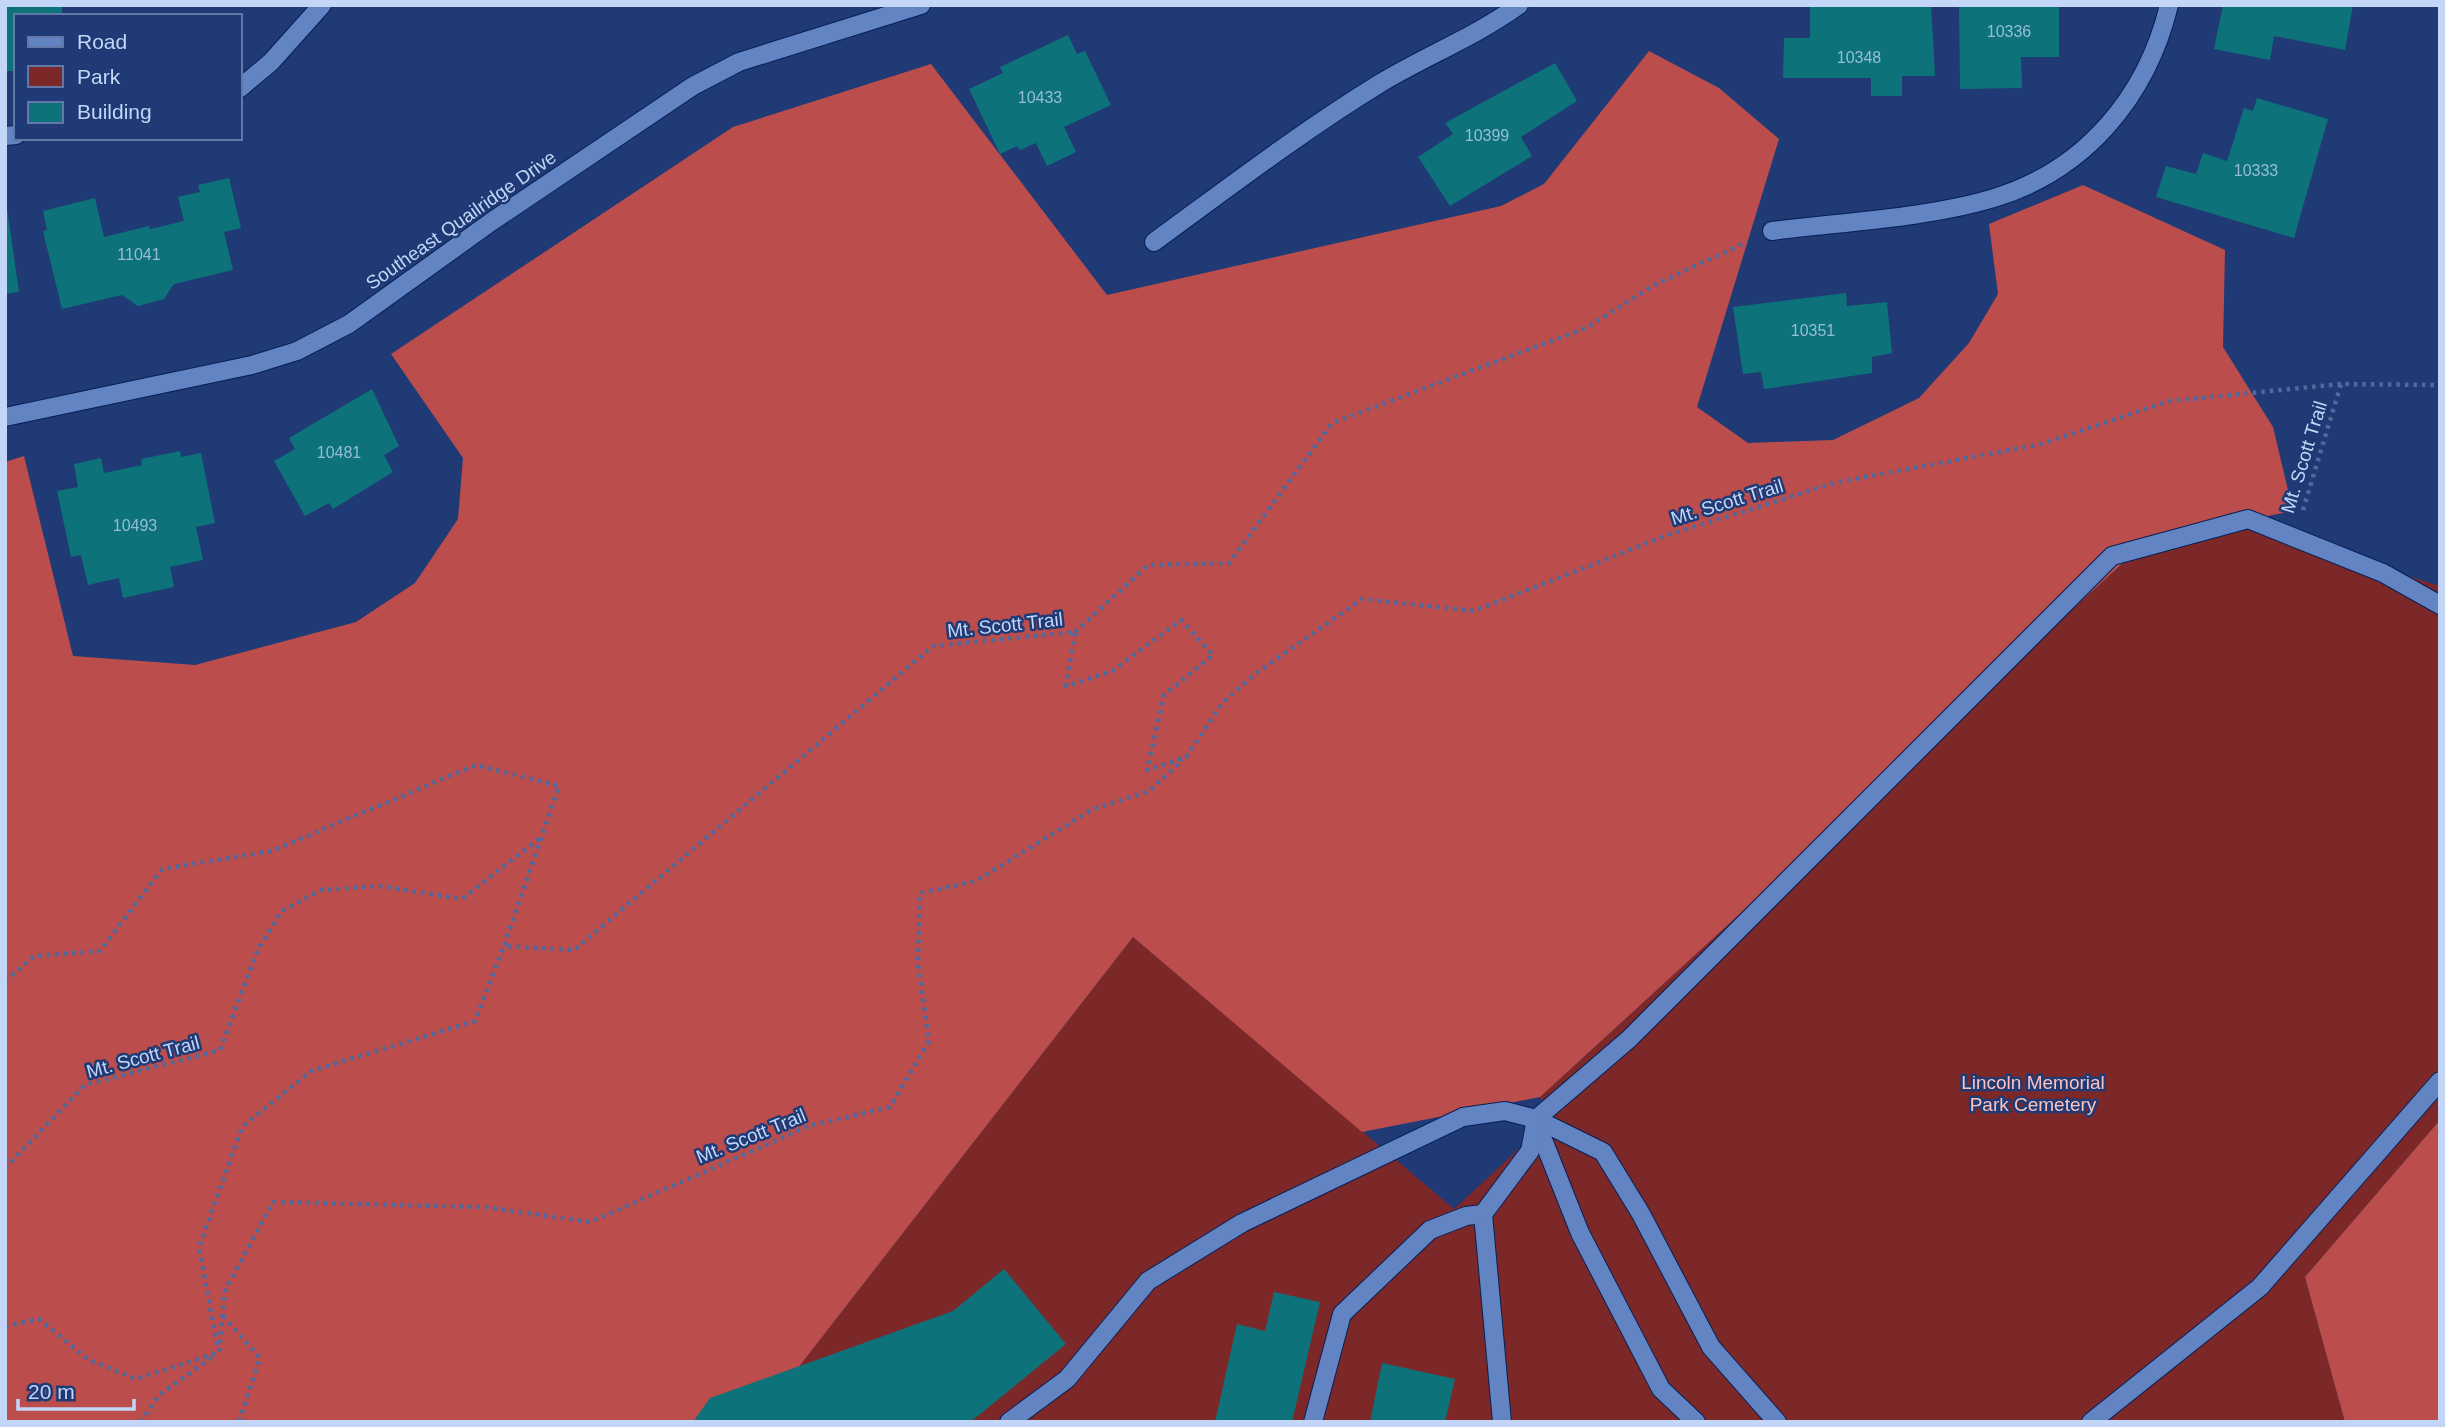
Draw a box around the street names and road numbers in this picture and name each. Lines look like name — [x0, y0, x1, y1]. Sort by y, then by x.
street label: Southeast Quailridge Drive — [362, 146, 560, 294]
street label: Mt. Scott Trail — [2277, 398, 2331, 516]
street label: Mt. Scott Trail — [1668, 475, 1786, 529]
street label: Mt. Scott Trail — [946, 608, 1064, 642]
street label: Mt. Scott Trail — [84, 1032, 202, 1082]
street label: Mt. Scott Trail — [693, 1105, 809, 1167]

